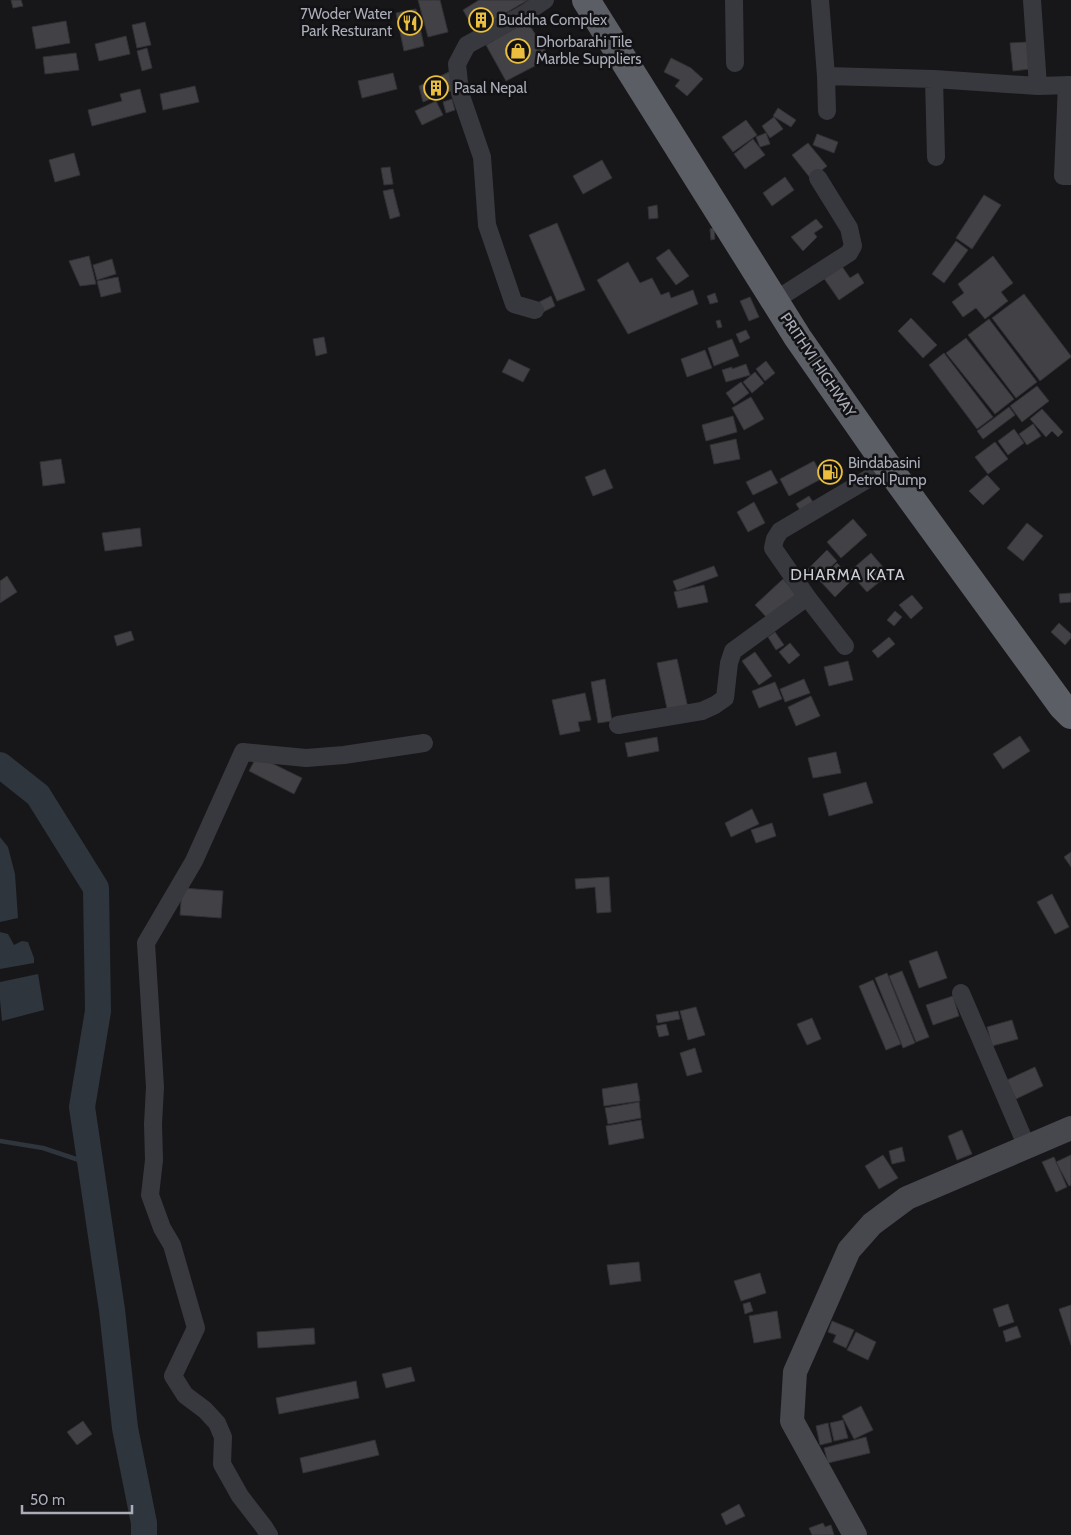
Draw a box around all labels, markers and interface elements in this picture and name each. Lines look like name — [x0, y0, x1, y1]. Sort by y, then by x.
place label: 7Woder Water Park Resturant — [300, 5, 392, 40]
building icon: Buddha Complex — [468, 7, 494, 33]
restaurant icon: 7Woder Water Park Resturant — [397, 10, 423, 36]
place label: Buddha Complex — [498, 11, 607, 29]
place label: Dhorbarahi Tile Marble Suppliers — [536, 33, 641, 68]
shop icon: Dhorbarahi Tile Marble Suppliers — [505, 38, 531, 64]
building icon: Pasal Nepal — [423, 75, 449, 101]
place label: Pasal Nepal — [454, 79, 527, 97]
street label: PRITHVI HIGHWAY — [776, 309, 860, 421]
place label: Bindabasini Petrol Pump — [848, 454, 927, 489]
fuel station icon: Bindabasini Petrol Pump — [817, 459, 843, 485]
district label: DHARMA KATA — [790, 565, 906, 584]
scale bar — [22, 1482, 132, 1514]
text: 50 m — [30, 1491, 65, 1509]

